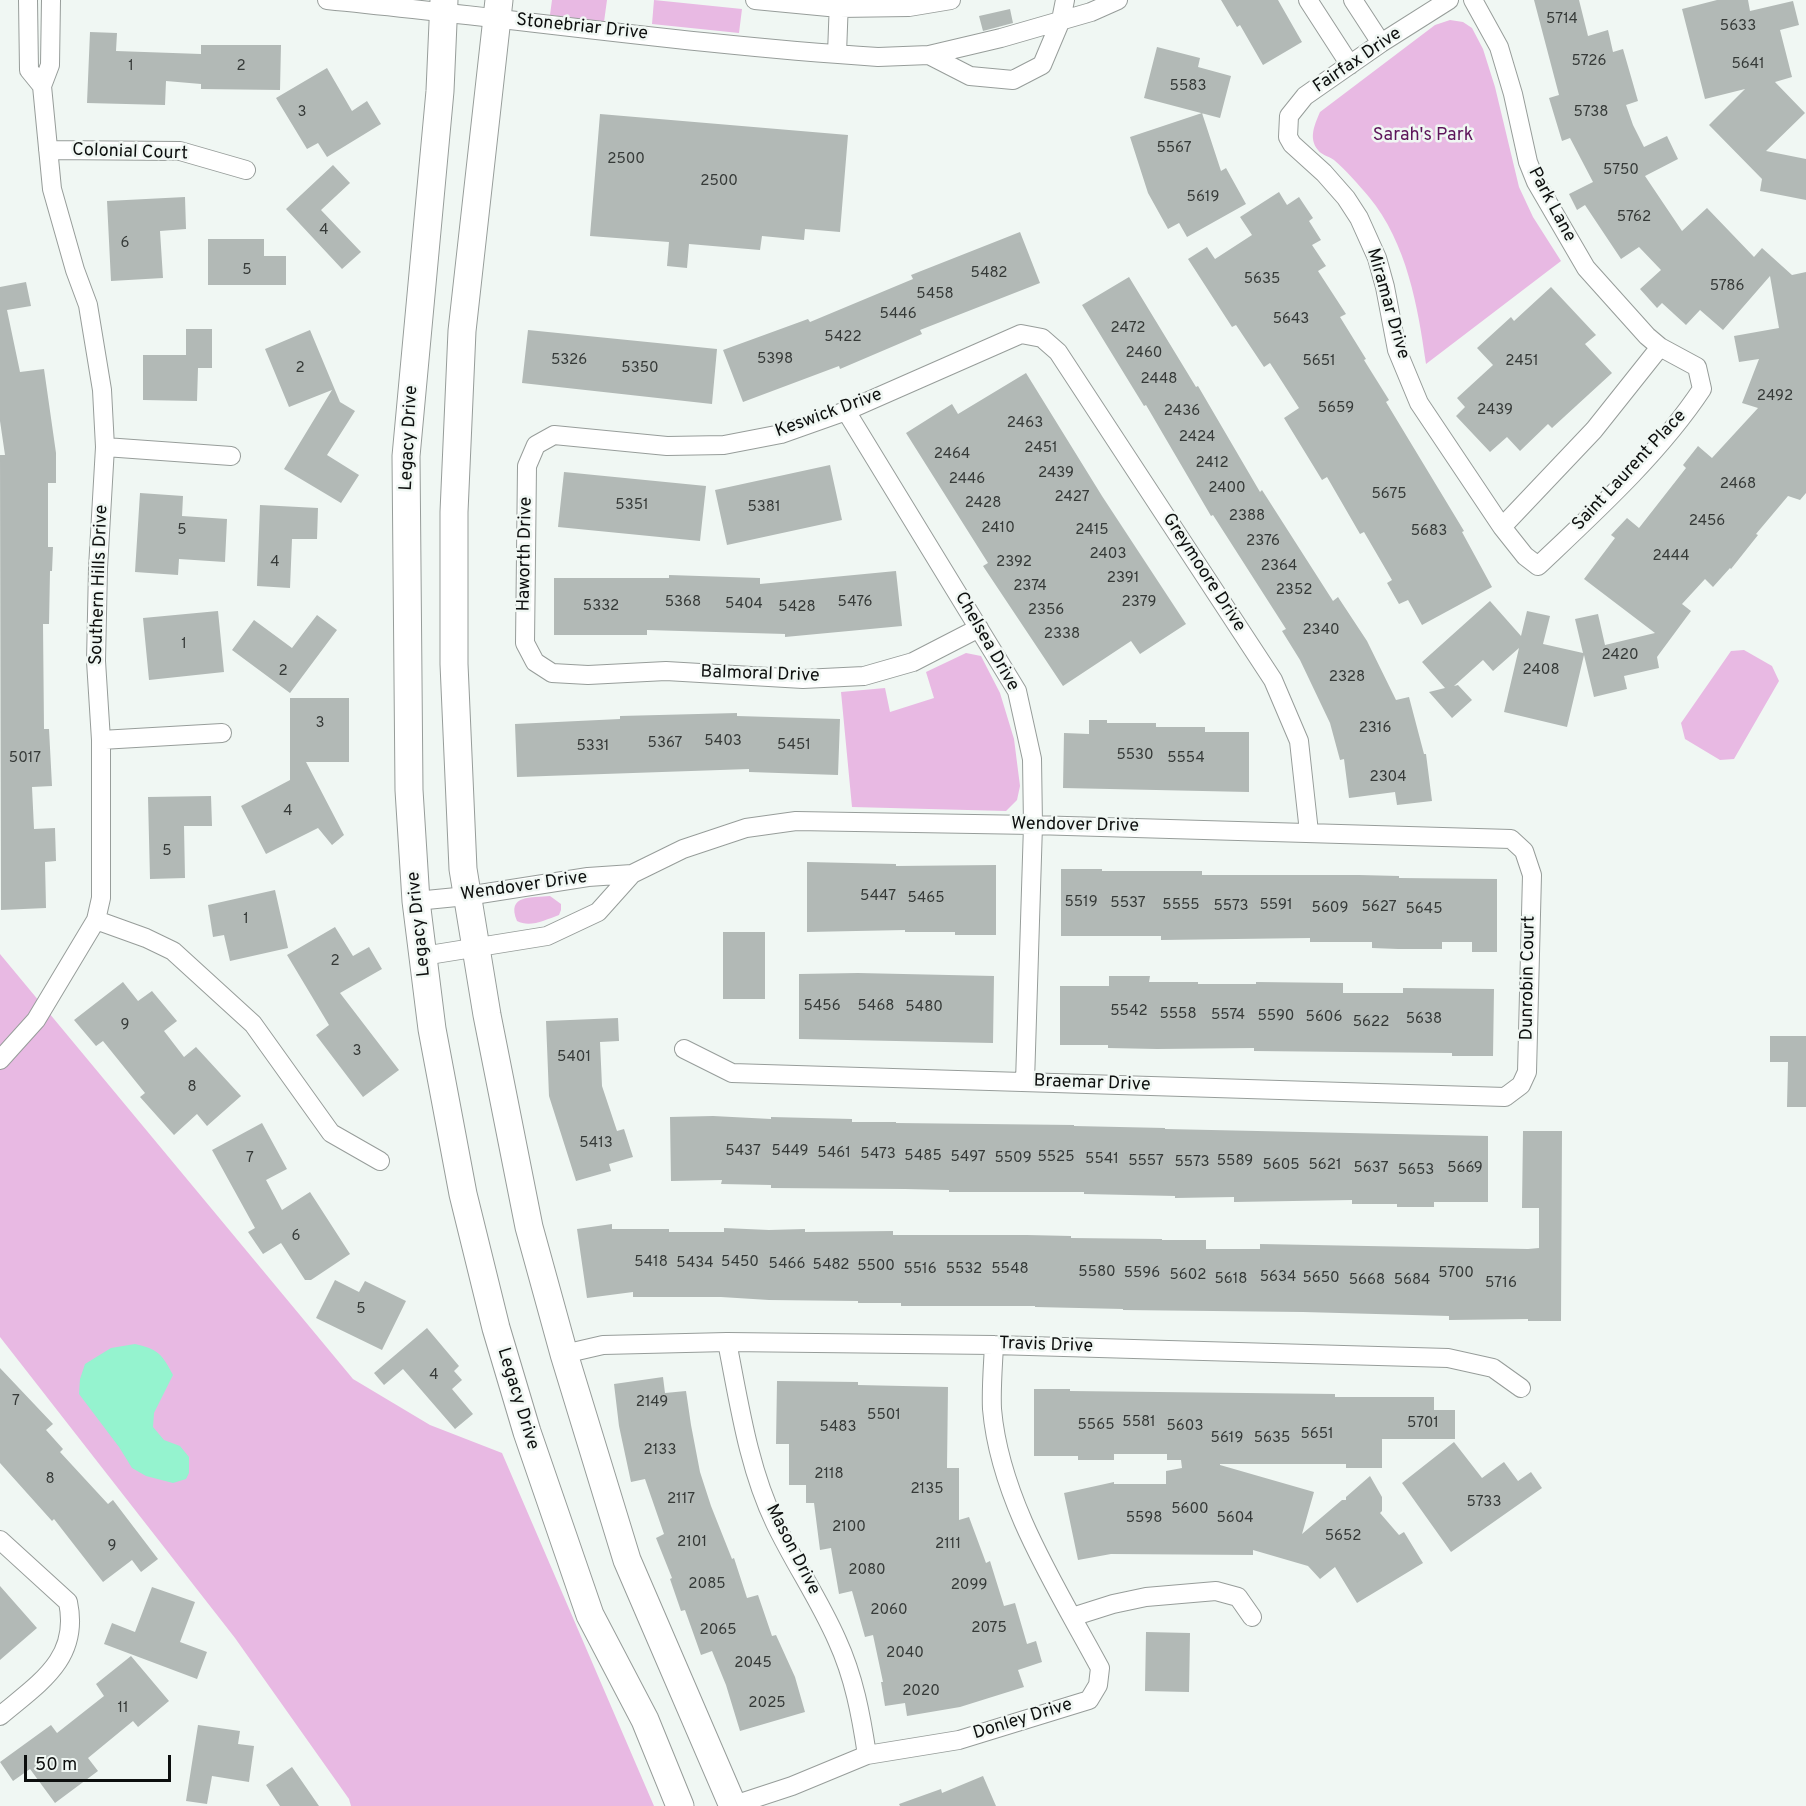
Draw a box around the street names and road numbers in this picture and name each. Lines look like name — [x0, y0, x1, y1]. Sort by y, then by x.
street label: Stonebriar Drive — [515, 10, 649, 46]
street label: Fairfax Drive — [1310, 24, 1406, 98]
street label: Colonial Court — [72, 140, 188, 166]
street label: Park Lane — [1522, 164, 1580, 246]
street label: Miramar Drive — [1361, 246, 1413, 362]
street label: Legacy Drive — [396, 385, 424, 491]
street label: Keswick Drive — [773, 385, 885, 443]
street label: Saint Laurent Place — [1568, 406, 1692, 536]
street label: Haworth Drive — [514, 496, 538, 612]
street label: Southern Hills Drive — [86, 504, 114, 666]
street label: Greymoore Drive — [1157, 510, 1249, 636]
street label: Chelsea Drive — [949, 589, 1023, 695]
street label: Balmoral Drive — [700, 662, 820, 688]
street label: Wendover Drive — [1011, 814, 1139, 838]
street label: Wendover Drive — [459, 867, 589, 907]
street label: Legacy Drive — [404, 870, 436, 978]
street label: Dunrobin Court — [1517, 915, 1541, 1041]
street label: Braemar Drive — [1033, 1071, 1151, 1097]
street label: Travis Drive — [999, 1334, 1093, 1358]
street label: Legacy Drive — [491, 1345, 543, 1453]
street label: Mason Drive — [760, 1501, 824, 1599]
street label: Donley Drive — [971, 1695, 1075, 1745]

